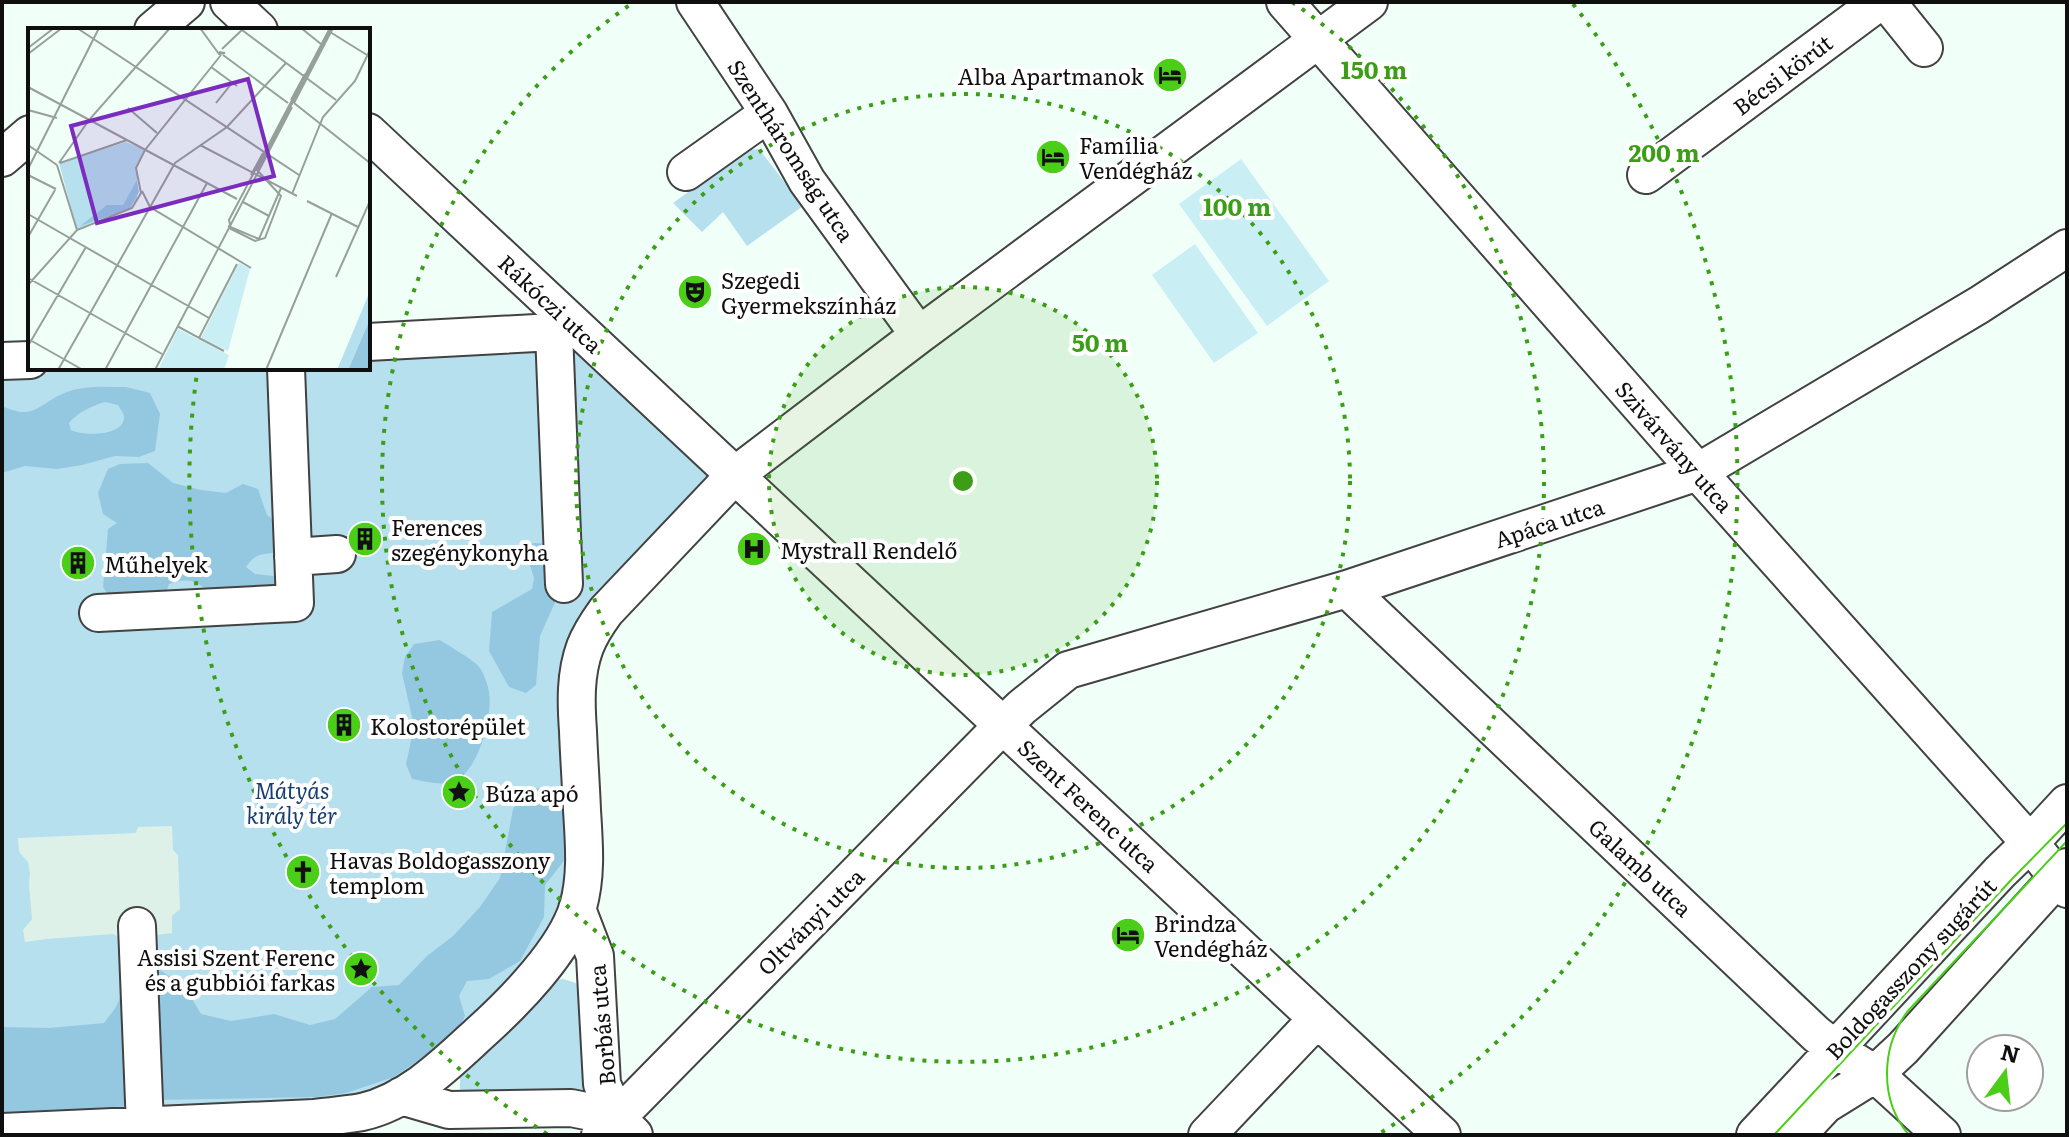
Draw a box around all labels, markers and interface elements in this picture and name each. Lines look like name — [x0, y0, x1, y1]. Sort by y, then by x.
street label: Bécsi körút — [1725, 26, 1839, 122]
inset map — [28, 28, 370, 370]
text: 150 m — [1341, 51, 1407, 86]
street label: Szentháromság utca — [721, 52, 863, 248]
hotel icon: Alba Apartmanok — [1151, 56, 1189, 94]
place label: Alba Apartmanok — [958, 59, 1145, 92]
place label: Família Vendégház — [1079, 128, 1193, 186]
text: 200 m — [1628, 134, 1700, 169]
hotel icon: Família Vendégház — [1034, 138, 1072, 176]
text: 100 m — [1203, 188, 1271, 223]
street label: Rákóczi utca — [492, 246, 611, 360]
place label: Szegedi Gyermekszínház — [721, 263, 896, 321]
theatre icon: Szegedi Gyermekszínház — [676, 273, 714, 311]
text: 50 m — [1072, 324, 1128, 359]
street label: Szivárvány utca — [1608, 373, 1742, 519]
centre of rings — [949, 467, 977, 495]
street label: Apáca utca — [1490, 489, 1608, 555]
place label: Ferences szegénykonyha — [391, 510, 549, 568]
building icon: Ferences szegénykonyha — [346, 520, 384, 558]
hospital icon: Mystrall Rendelő — [735, 530, 773, 568]
place label: Mystrall Rendelő — [780, 533, 957, 566]
building icon: Műhelyek — [59, 544, 97, 582]
place label: Műhelyek — [104, 547, 209, 580]
building icon: Kolostorépület — [325, 706, 363, 744]
place label: Kolostorépület — [370, 709, 526, 742]
street label: Szent Ferenc utca — [1011, 731, 1167, 879]
park label: Mátyás király tér — [247, 773, 337, 831]
place icon: Búza apó — [440, 773, 478, 811]
place label: Búza apó — [485, 776, 579, 809]
street label: Galamb utca — [1582, 810, 1700, 924]
place label: Havas Boldogasszony templom — [329, 843, 551, 901]
church icon: Havas Boldogasszony templom — [284, 853, 322, 891]
street label: Oltványi utca — [749, 860, 871, 982]
street label: Boldogasszony sugárút — [1817, 870, 2003, 1066]
place label: Brindza Vendégház — [1154, 906, 1268, 964]
hotel icon: Brindza Vendégház — [1109, 916, 1147, 954]
place label: Assisi Szent Ferenc és a gubbiói farkas — [137, 940, 335, 998]
place icon: Assisi Szent Ferenc és a gubbiói farkas — [342, 950, 380, 988]
street label: Borbás utca — [579, 963, 623, 1087]
north arrow — [1965, 1033, 2045, 1113]
text: N — [1997, 1034, 2024, 1071]

